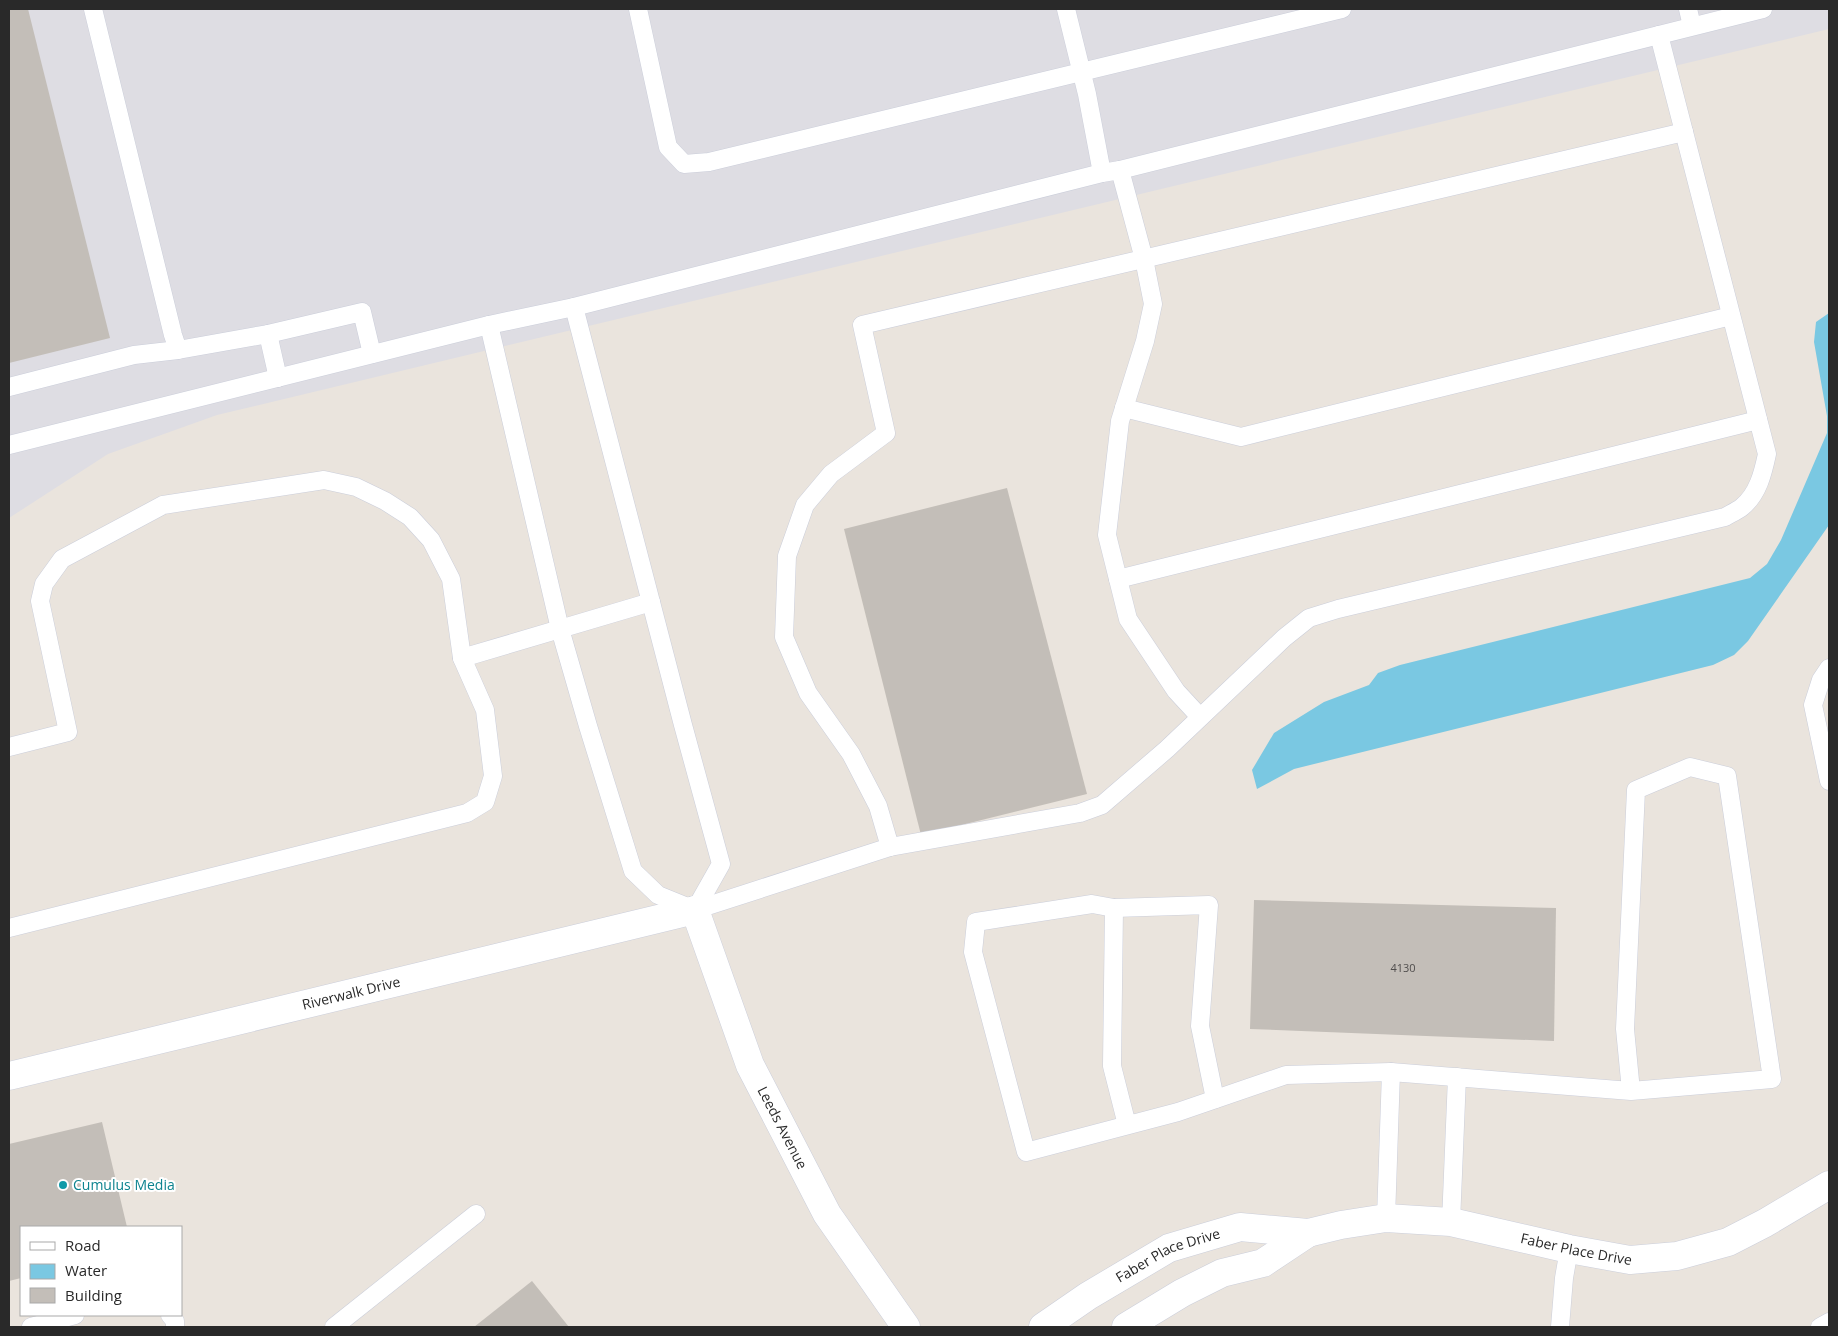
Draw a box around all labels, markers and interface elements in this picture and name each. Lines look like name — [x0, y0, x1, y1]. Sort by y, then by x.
house number: 4130 — [1390, 960, 1416, 975]
street label: Riverwalk Drive — [300, 972, 402, 1014]
street label: Leeds Avenue — [754, 1083, 812, 1172]
place label: Cumulus Media — [73, 1175, 175, 1194]
marker: Cumulus Media — [57, 1179, 69, 1191]
street label: Faber Place Drive — [1112, 1223, 1222, 1287]
legend — [20, 1226, 182, 1316]
street label: Faber Place Drive — [1519, 1228, 1634, 1269]
text: Road — [65, 1235, 101, 1255]
text: Water — [65, 1260, 107, 1280]
text: Building — [65, 1285, 122, 1305]

